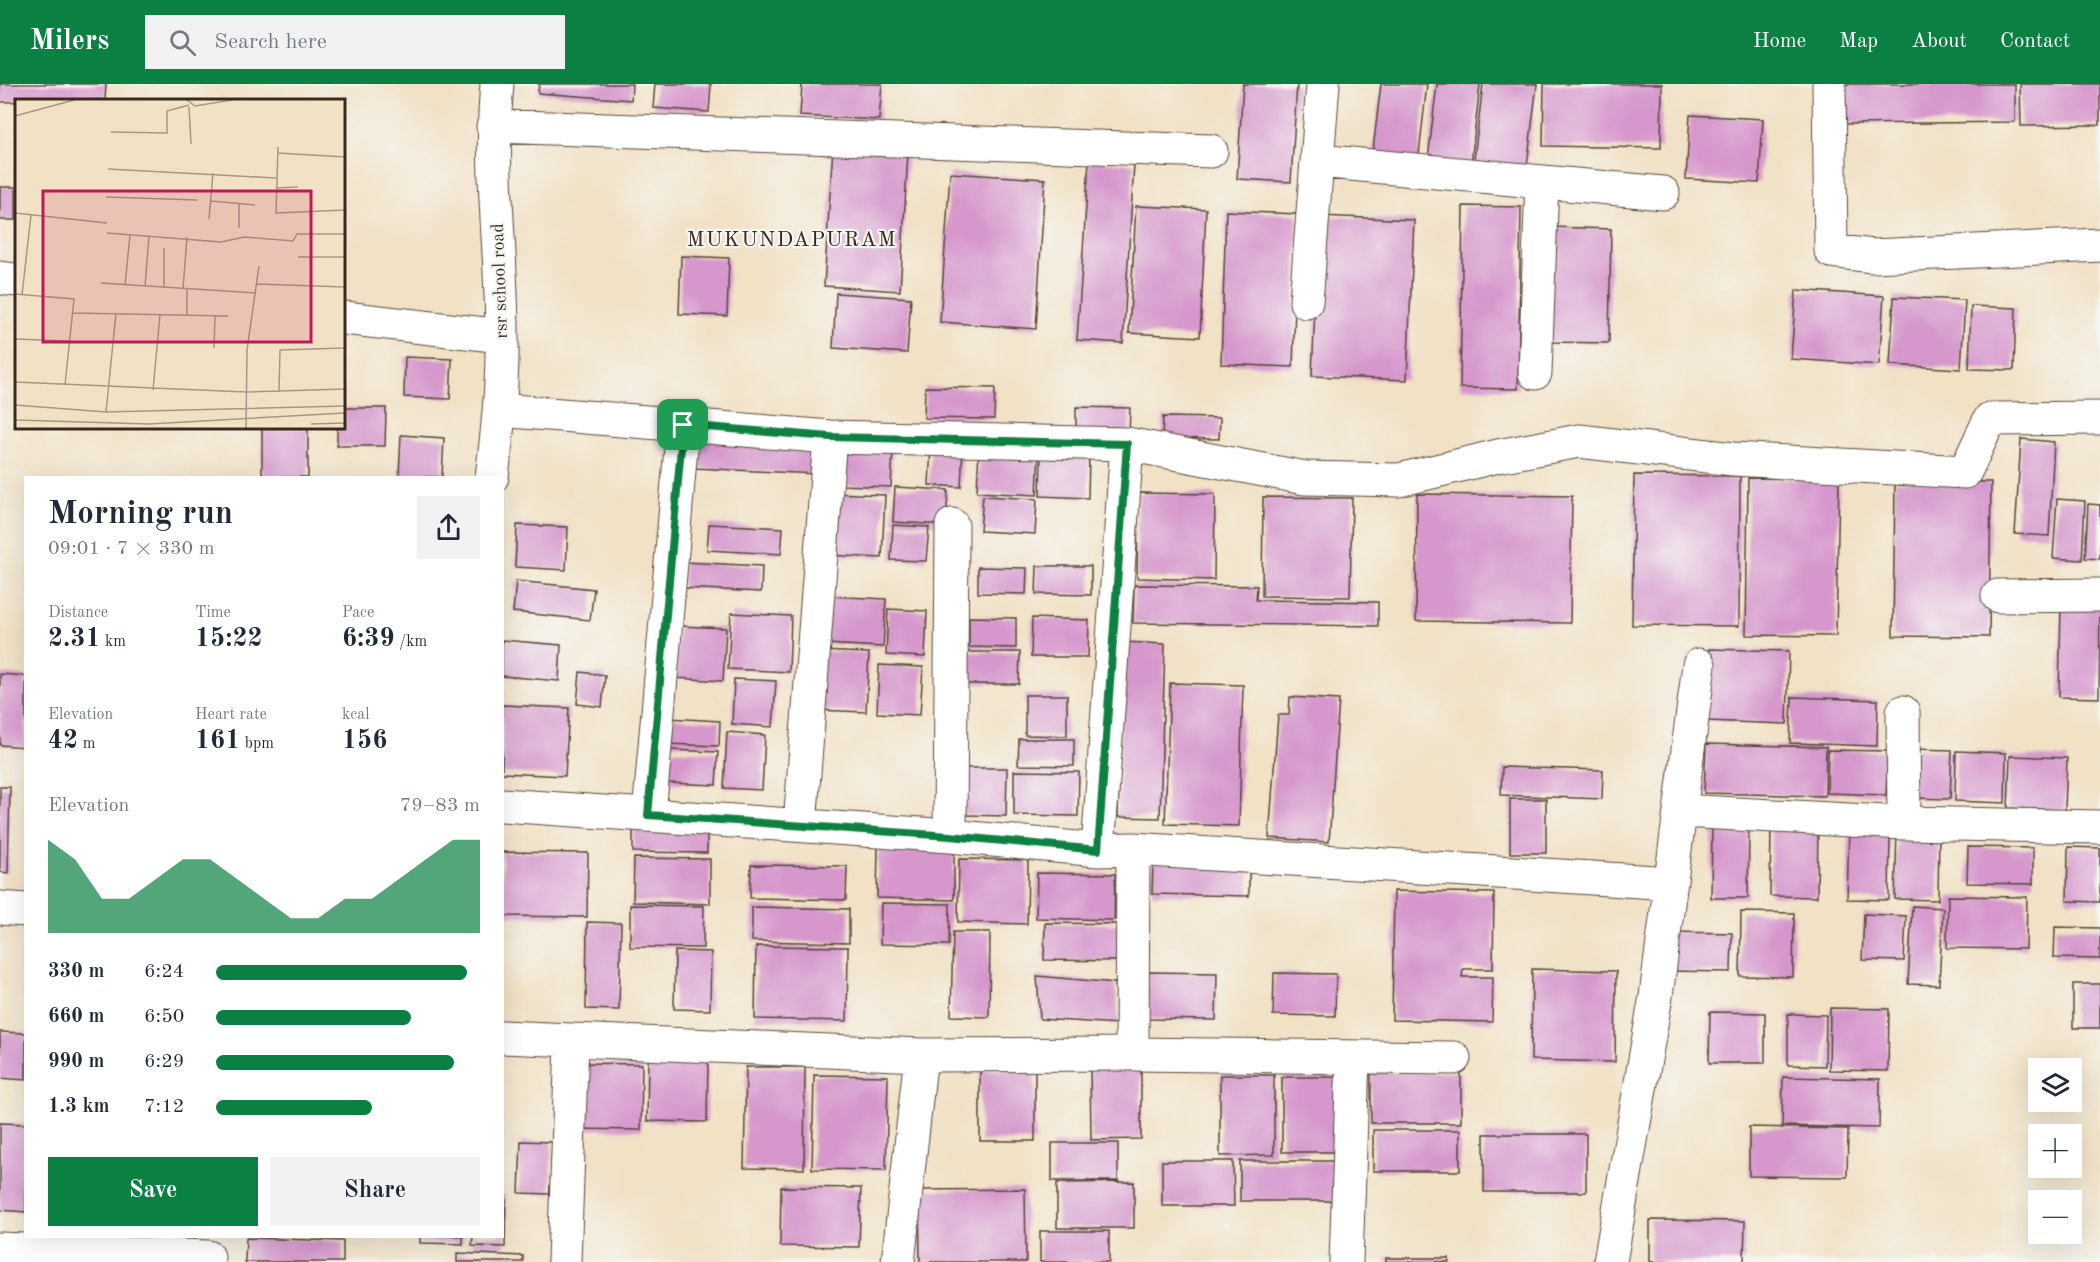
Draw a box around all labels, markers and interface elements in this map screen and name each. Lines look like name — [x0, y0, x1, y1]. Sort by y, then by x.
search box — [145, 15, 565, 69]
icon: search — [166, 26, 199, 59]
text: Milers — [30, 28, 109, 56]
text: Search here — [214, 31, 327, 53]
text: Home — [1753, 31, 1806, 52]
text: Map — [1839, 31, 1878, 52]
text: About — [1911, 31, 1967, 52]
text: Contact — [2000, 31, 2070, 52]
inset map — [15, 99, 345, 429]
street label: rsr school road — [489, 223, 511, 339]
district label: MUKUNDAPURAM — [687, 230, 897, 251]
pin — [657, 399, 708, 450]
icon: arrive — [666, 408, 699, 441]
button: share — [417, 496, 480, 559]
text: Morning run — [48, 498, 233, 531]
text: 09:01 · 7 × 330 m — [48, 539, 215, 559]
text: Distance — [48, 605, 108, 621]
text: Time — [195, 605, 231, 621]
text: Pace — [342, 605, 374, 621]
text: 2.31 — [48, 626, 101, 652]
text: 15:22 — [195, 626, 263, 652]
text: 6:39 — [342, 626, 395, 652]
text: km — [101, 634, 126, 650]
text: /km — [395, 634, 427, 650]
text: Elevation — [48, 707, 113, 723]
text: Heart rate — [195, 707, 267, 723]
text: kcal — [342, 707, 370, 723]
text: 42 — [48, 728, 78, 754]
text: 161 — [195, 728, 240, 754]
text: 156 — [342, 728, 387, 754]
text: m — [78, 736, 95, 752]
text: bpm — [240, 736, 274, 752]
text: Elevation — [48, 796, 129, 816]
text: 79–83 m — [400, 796, 480, 816]
text: 330 m — [48, 962, 104, 982]
text: 6:24 — [144, 962, 184, 982]
text: 660 m — [48, 1007, 104, 1027]
text: 6:50 — [144, 1007, 184, 1027]
text: 990 m — [48, 1052, 104, 1072]
text: 6:29 — [144, 1052, 184, 1072]
map controls — [2028, 1058, 2082, 1244]
button: layers — [2028, 1058, 2082, 1112]
text: 1.3 km — [48, 1097, 110, 1117]
text: 7:12 — [144, 1097, 184, 1117]
button: + — [2028, 1124, 2082, 1178]
button: Save — [48, 1157, 258, 1226]
button: Share — [270, 1157, 480, 1226]
button: − — [2028, 1190, 2082, 1244]

